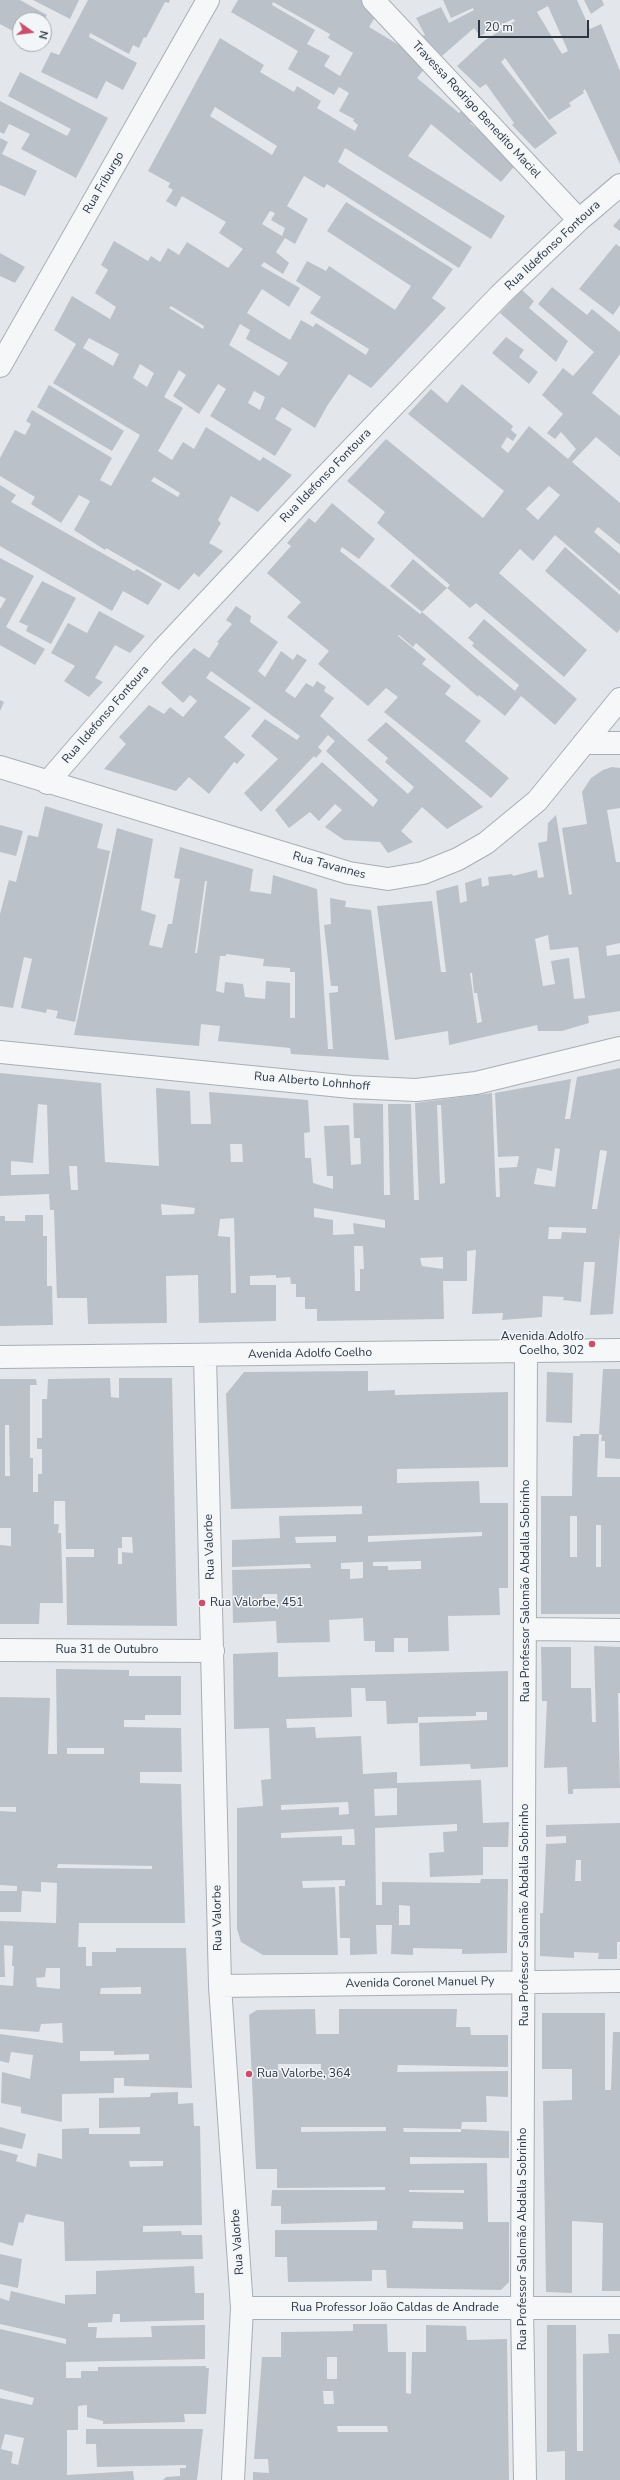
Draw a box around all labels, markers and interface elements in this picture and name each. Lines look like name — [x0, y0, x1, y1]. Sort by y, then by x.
north arrow — [12, 12, 52, 52]
scale bar — [480, 12, 591, 38]
text: 20 m — [485, 19, 513, 35]
text: N — [35, 29, 51, 41]
street label: Travessa Rodrigo Benedito Maciel — [409, 39, 543, 181]
street label: Rua Friburgo — [80, 149, 128, 217]
street label: Rua Ildefonso Fontoura — [502, 198, 604, 294]
street label: Rua Ildefonso Fontoura — [277, 426, 375, 526]
street label: Rua Ildefonso Fontoura — [60, 663, 152, 767]
street label: Rua Tavannes — [291, 849, 367, 883]
street label: Rua Alberto Lohnhoff — [253, 1070, 371, 1094]
place label: Avenida Adolfo Coelho, 302 — [501, 1330, 584, 1358]
marker: Avenida Adolfo Coelho, 302 — [587, 1339, 597, 1349]
street label: Avenida Adolfo Coelho — [248, 1346, 372, 1362]
street label: Rua Professor Salomão Abdalla Sobrinho — [519, 1480, 533, 1702]
street label: Rua Valorbe — [202, 1514, 218, 1580]
place label: Rua Valorbe, 451 — [210, 1596, 303, 1610]
marker: Rua Valorbe, 451 — [197, 1598, 207, 1608]
street label: Rua 31 de Outubro — [56, 1643, 158, 1657]
street label: Rua Professor Salomão Abdalla Sobrinho — [518, 1804, 532, 2026]
street label: Rua Valorbe — [210, 1885, 226, 1951]
street label: Avenida Coronel Manuel Py — [345, 1975, 495, 1991]
place label: Rua Valorbe, 364 — [257, 2067, 350, 2081]
marker: Rua Valorbe, 364 — [244, 2069, 254, 2079]
street label: Rua Professor Salomão Abdalla Sobrinho — [516, 2128, 530, 2350]
street label: Rua Valorbe — [229, 2209, 247, 2275]
street label: Rua Professor João Caldas de Andrade — [291, 2301, 499, 2315]

